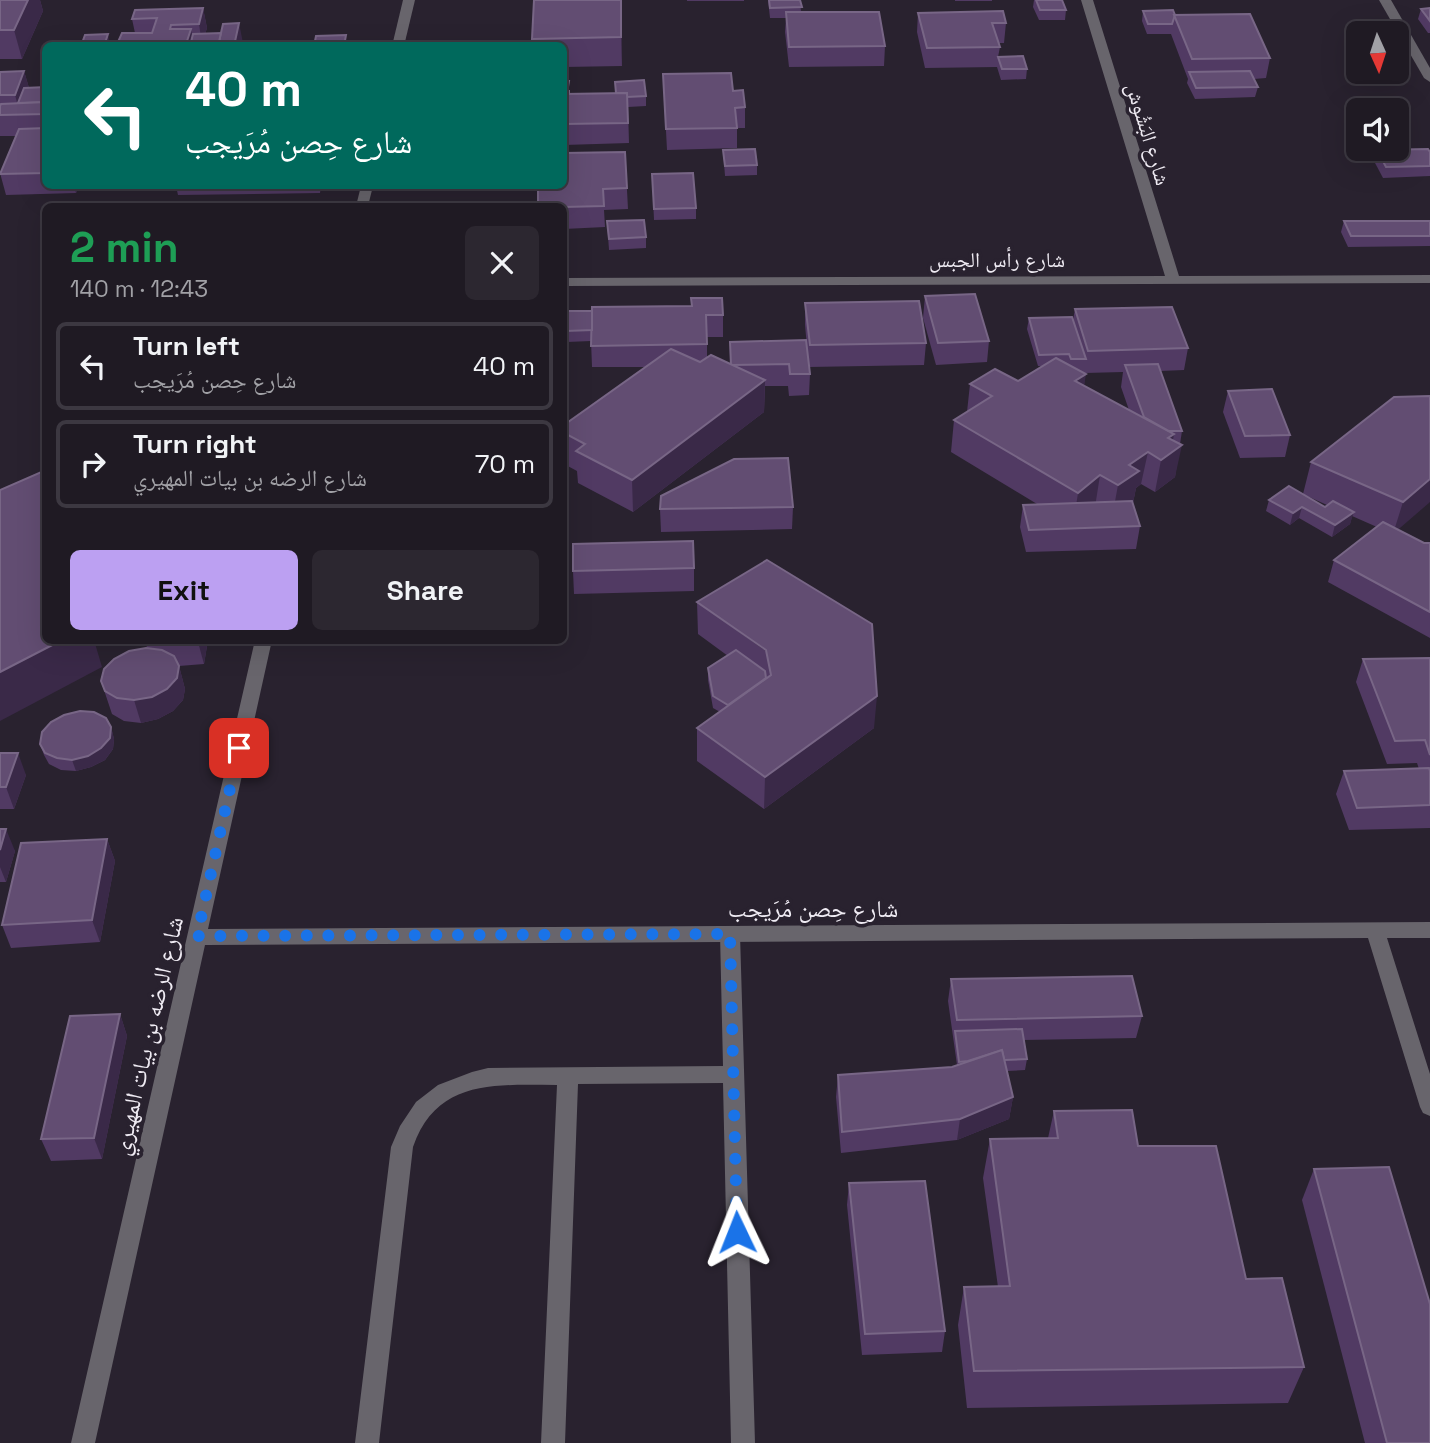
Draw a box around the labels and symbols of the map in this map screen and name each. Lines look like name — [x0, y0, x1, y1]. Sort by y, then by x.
north arrow — [1346, 21, 1409, 84]
street label: شارع البَشُوش — [1120, 79, 1177, 188]
street label: شارع رأس الجبس — [929, 246, 1065, 273]
pin — [209, 718, 269, 778]
street label: شارع حِصن مُرَيجب — [728, 893, 898, 924]
street label: شارع الرضه بن بيات المهيري — [105, 914, 194, 1159]
position arrow — [700, 1195, 774, 1269]

